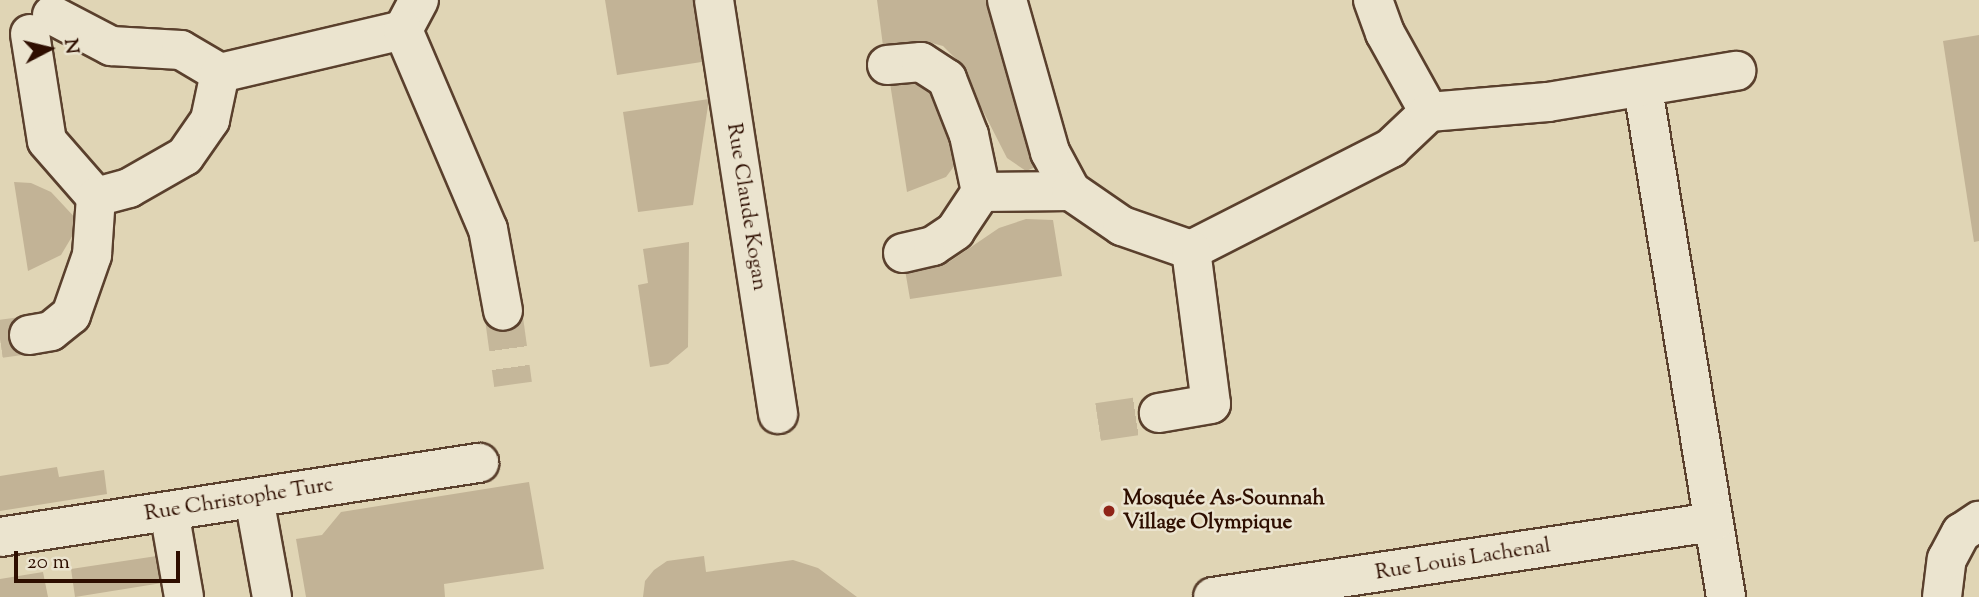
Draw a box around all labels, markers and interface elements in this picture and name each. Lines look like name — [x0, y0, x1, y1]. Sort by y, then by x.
north arrow — [14, 14, 84, 84]
text: N — [56, 37, 85, 56]
street label: Rue Claude Kogan — [720, 122, 772, 292]
street label: Rue Christophe Turc — [143, 473, 335, 527]
place label: Mosquée As-Sounnah Village Olympique — [1123, 486, 1325, 536]
marker: Mosquée As-Sounnah Village Olympique — [1101, 503, 1117, 519]
street label: Rue Louis Lachenal — [1374, 534, 1552, 586]
scale bar — [18, 538, 184, 582]
text: 20 m — [27, 548, 70, 578]

